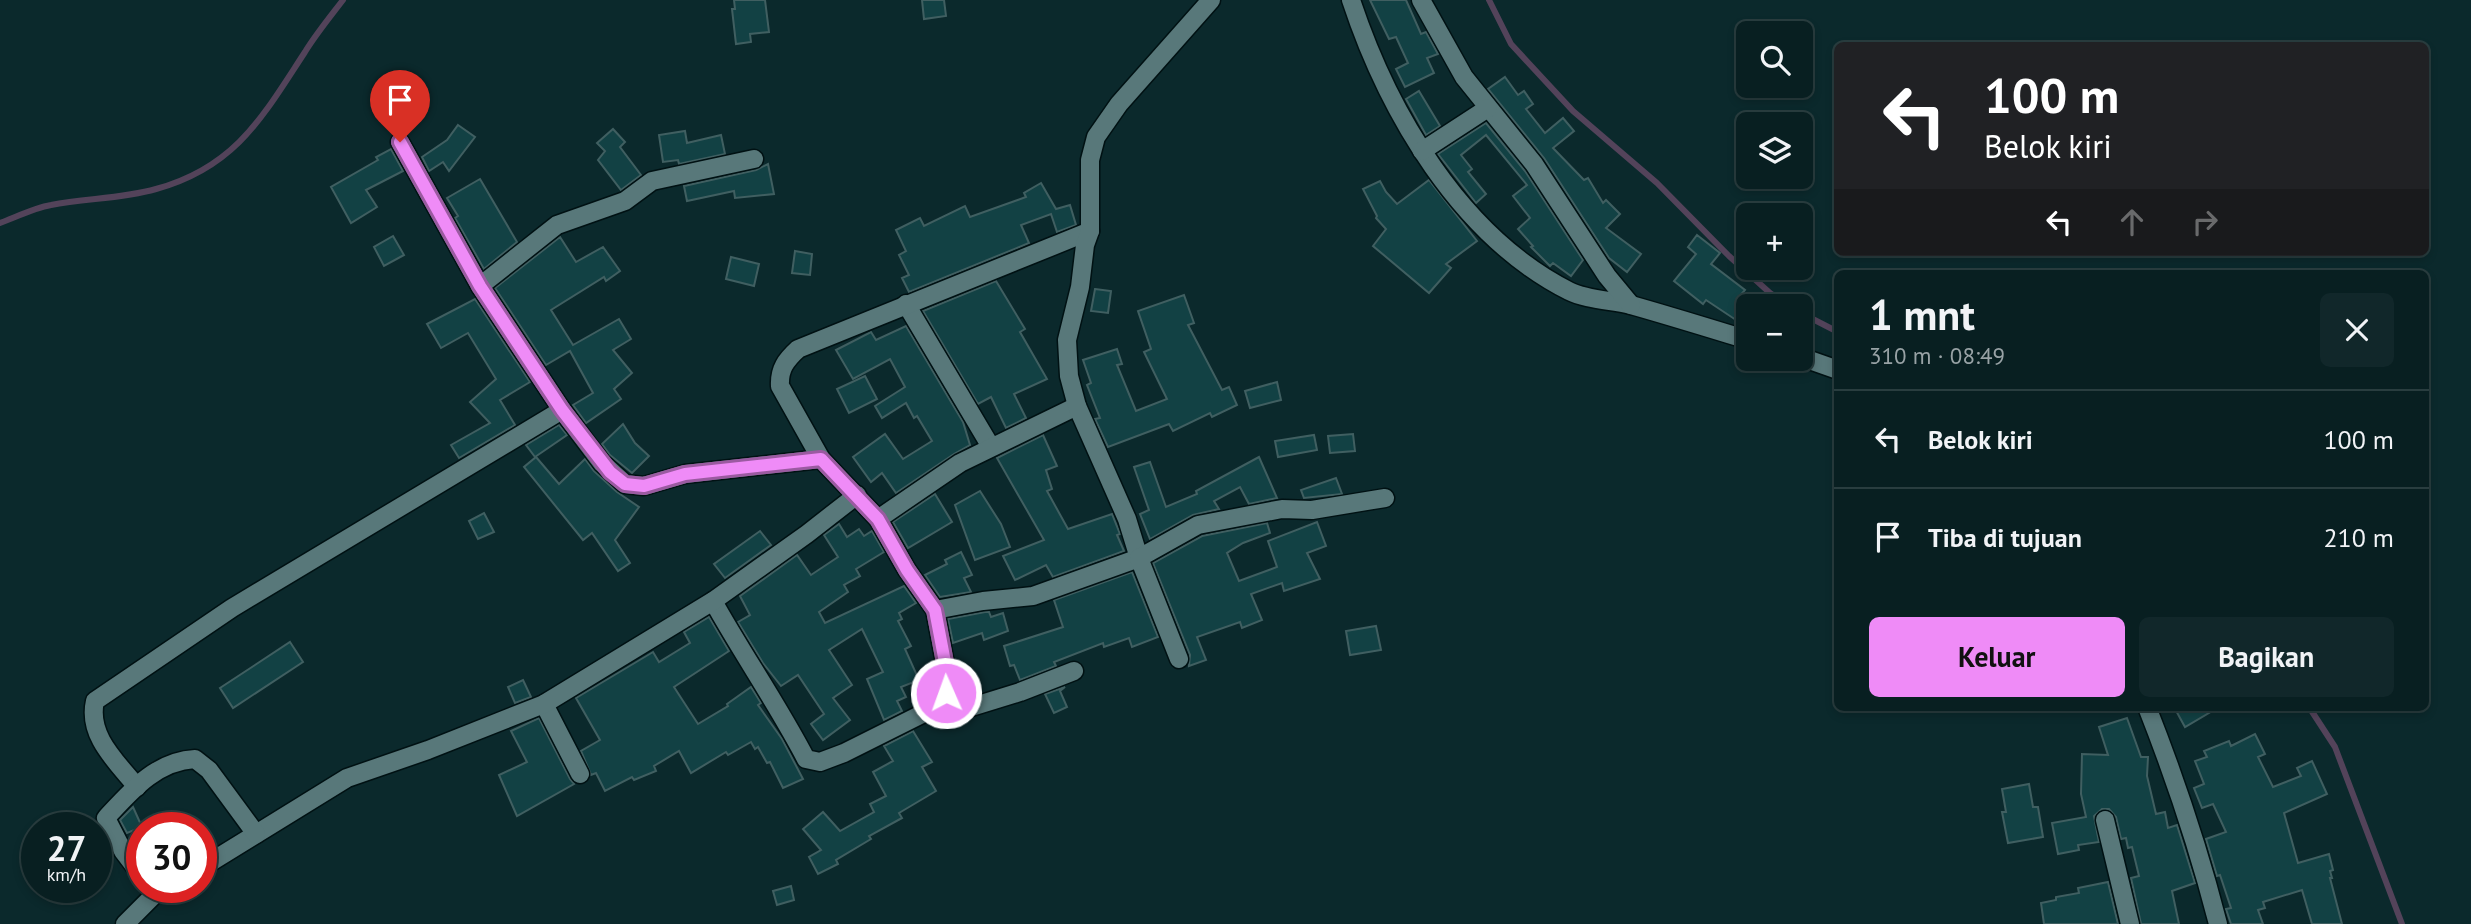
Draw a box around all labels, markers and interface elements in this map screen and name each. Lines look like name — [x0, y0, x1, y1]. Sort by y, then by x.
map controls — [1736, 21, 1813, 371]
button: search — [1736, 21, 1813, 98]
text: 100 m — [1984, 63, 2119, 127]
pin — [370, 70, 430, 142]
icon: left — [1869, 70, 1960, 161]
icon: arrive — [381, 81, 419, 119]
button: layers — [1736, 112, 1813, 189]
text: Belok kiri — [1984, 125, 2112, 167]
button: + — [1736, 203, 1813, 280]
icon: left — [2040, 203, 2078, 241]
icon: ahead — [2113, 203, 2151, 241]
icon: right — [2186, 203, 2224, 241]
text: 1 mnt — [1869, 287, 1975, 342]
button: close — [2320, 293, 2394, 367]
button: − — [1736, 294, 1813, 371]
text: 310 m · 08:49 — [1869, 341, 2005, 370]
icon: left — [1869, 420, 1907, 458]
text: Belok kiri — [1928, 423, 2033, 456]
text: 100 m — [2323, 423, 2394, 456]
icon: arrive — [1869, 518, 1907, 556]
text: Tiba di tujuan — [1928, 521, 2082, 554]
text: 210 m — [2323, 521, 2394, 554]
button: Keluar — [1869, 617, 2125, 697]
button: Bagikan — [2139, 617, 2394, 697]
position arrow — [909, 656, 983, 730]
speed limit sign: 30 — [126, 812, 217, 903]
text: 27 — [47, 825, 86, 871]
text: km/h — [47, 863, 86, 886]

